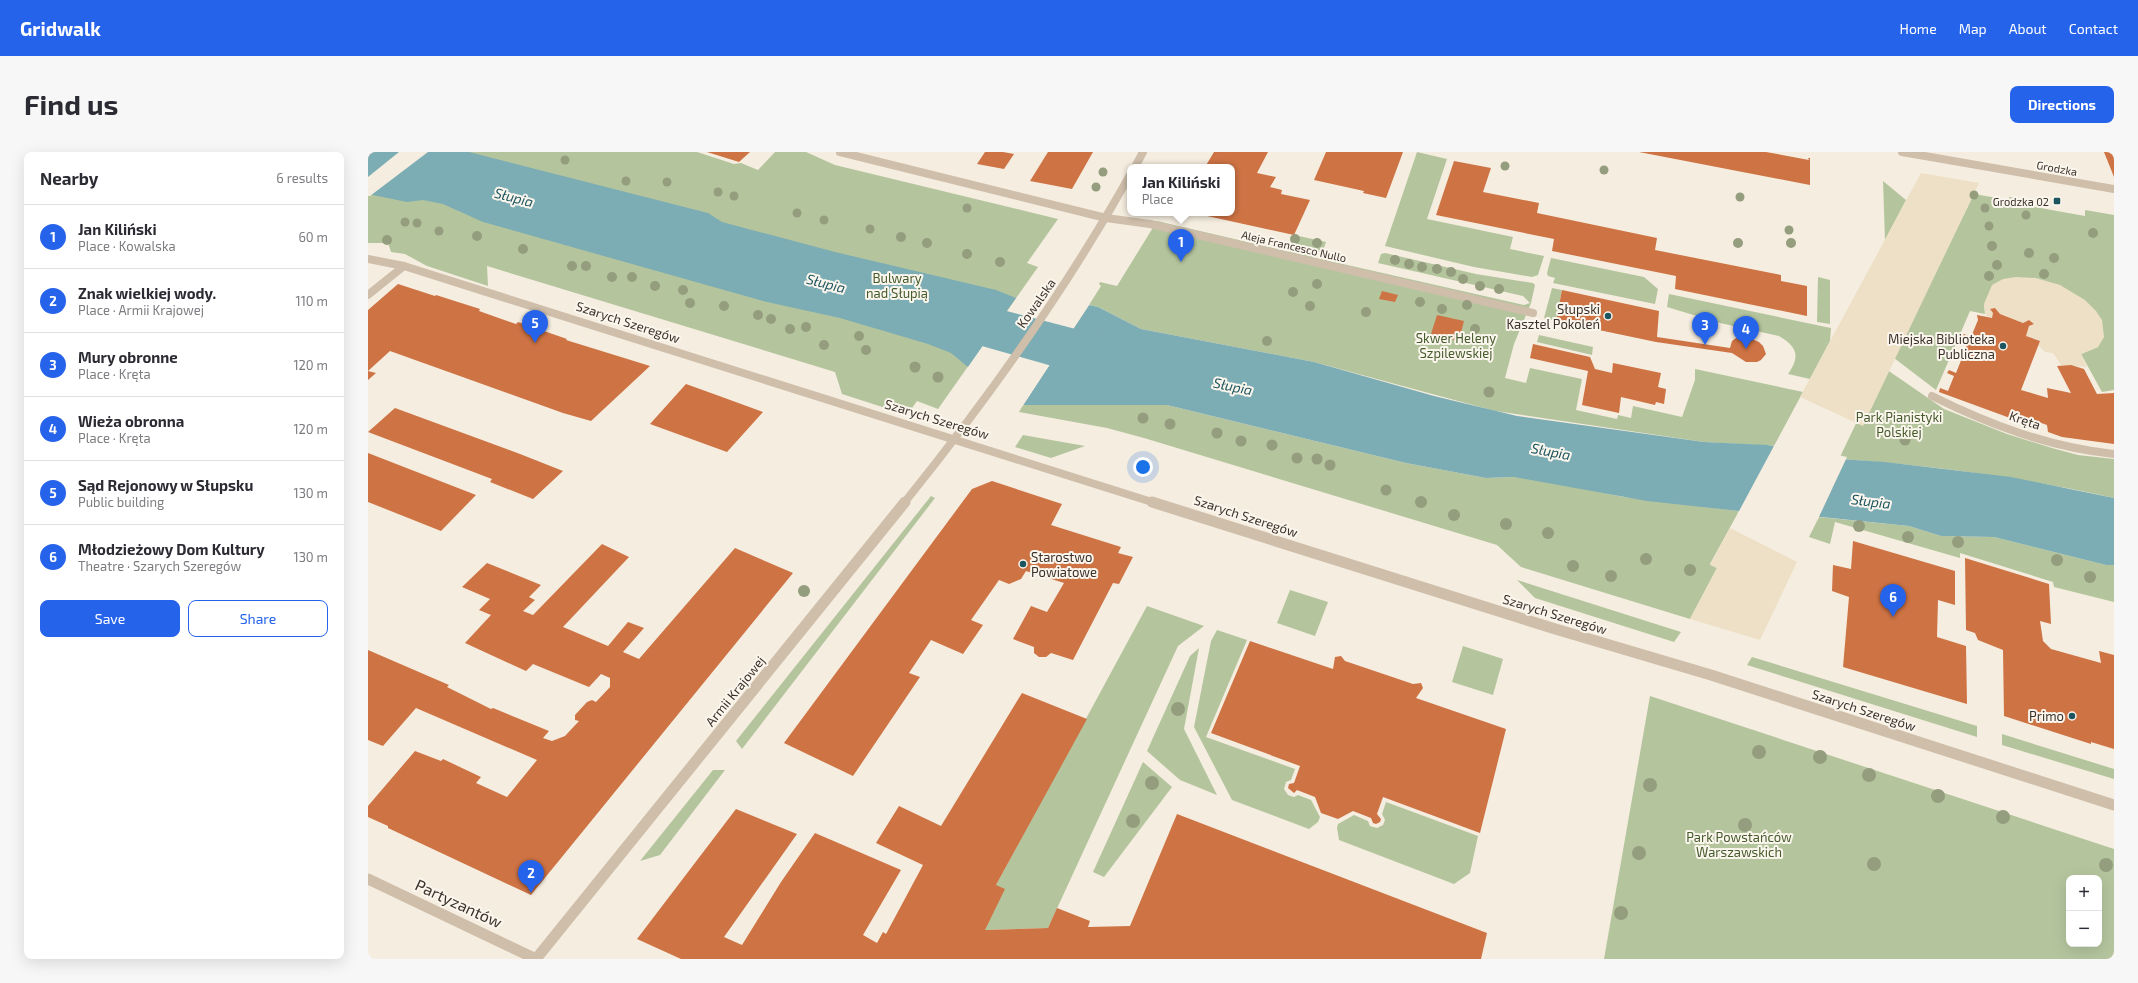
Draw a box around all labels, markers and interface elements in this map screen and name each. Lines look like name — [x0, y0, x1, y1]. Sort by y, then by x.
text: Gridwalk — [20, 17, 101, 40]
text: Home — [1900, 20, 1937, 37]
text: Map — [1959, 20, 1987, 37]
text: About — [2009, 20, 2047, 37]
text: Contact — [2069, 20, 2118, 37]
button: Directions — [2010, 86, 2114, 123]
text: Find us — [24, 87, 118, 121]
street label: Grodzka — [2036, 158, 2078, 178]
popup — [1127, 164, 1235, 216]
text: Nearby — [40, 168, 98, 188]
text: 6 results — [276, 170, 328, 186]
text: Jan Kiliński — [1142, 173, 1220, 191]
water label: Słupia — [493, 184, 535, 210]
text: Place — [1142, 191, 1174, 207]
place label: Grodzka 02 — [1993, 195, 2049, 208]
marker: Grodzka 02 — [2052, 196, 2062, 206]
text: Jan Kiliński — [78, 220, 157, 238]
street label: Aleja Francesco Nullo — [1240, 228, 1348, 265]
text: 1 — [50, 229, 56, 245]
text: 60 m — [298, 229, 328, 245]
pin: 1 — [1168, 229, 1194, 262]
text: Place · Kowalska — [78, 238, 176, 254]
water label: Słupia — [805, 270, 847, 296]
park label: Bulwary nad Słupią — [866, 270, 928, 301]
street label: Kowalska — [1013, 275, 1059, 331]
text: Znak wielkiej wody. — [78, 284, 216, 302]
text: 2 — [49, 293, 57, 309]
text: 110 m — [296, 293, 328, 309]
street label: Szarych Szeregów — [574, 298, 682, 346]
place label: Słupski Kasztel Pokoleń — [1506, 301, 1600, 332]
text: Place · Armii Krajowej — [78, 302, 204, 318]
pin: 5 — [522, 310, 548, 343]
marker: Słupski Kasztel Pokoleń — [1603, 311, 1613, 321]
pin: 3 — [1692, 312, 1718, 345]
pin: 4 — [1733, 316, 1759, 349]
park label: Skwer Heleny Szpilewskiej — [1416, 330, 1496, 361]
place label: Miejska Biblioteka Publiczna — [1888, 331, 1995, 362]
marker: Miejska Biblioteka Publiczna — [1998, 341, 2008, 351]
text: Mury obronne — [78, 348, 178, 366]
text: 3 — [49, 357, 57, 373]
text: 120 m — [293, 357, 328, 373]
text: Place · Kręta — [78, 366, 151, 382]
water label: Słupia — [1212, 374, 1254, 398]
street label: Szarych Szeregów — [883, 396, 991, 443]
street label: Kręta — [2007, 407, 2043, 433]
park label: Park Pianistyki Polskiej — [1856, 409, 1942, 440]
text: Wieża obronna — [78, 412, 184, 430]
text: 4 — [49, 421, 57, 437]
text: 120 m — [293, 421, 328, 437]
text: Place · Kręta — [78, 430, 151, 446]
water label: Słupia — [1530, 439, 1572, 463]
your location — [1133, 457, 1153, 477]
text: Sąd Rejonowy w Słupsku — [78, 476, 253, 494]
text: 5 — [49, 485, 57, 501]
text: 130 m — [293, 485, 328, 501]
water label: Słupia — [1850, 490, 1892, 512]
street label: Szarych Szeregów — [1192, 492, 1300, 540]
text: Public building — [78, 494, 164, 510]
text: Młodzieżowy Dom Kultury — [78, 540, 265, 558]
text: 6 — [49, 549, 57, 565]
text: 130 m — [293, 549, 328, 565]
place label: Starostwo Powiatowe — [1031, 549, 1097, 580]
text: Theatre · Szarych Szeregów — [78, 558, 241, 574]
marker: Starostwo Powiatowe — [1018, 559, 1028, 569]
pin: 6 — [1880, 584, 1906, 617]
street label: Szarych Szeregów — [1501, 591, 1609, 638]
button: Save — [40, 600, 180, 637]
button: Share — [188, 600, 328, 637]
street label: Armii Krajowej — [702, 653, 768, 729]
street label: Szarych Szeregów — [1810, 686, 1918, 734]
place label: Primo — [2029, 708, 2064, 724]
marker: Primo — [2067, 711, 2077, 721]
park label: Park Powstańców Warszawskich — [1686, 829, 1792, 860]
pin: 2 — [518, 860, 544, 893]
street label: Partyzantów — [413, 875, 505, 931]
map controls — [2066, 875, 2102, 947]
button: + — [2066, 875, 2102, 911]
button: − — [2066, 911, 2102, 947]

